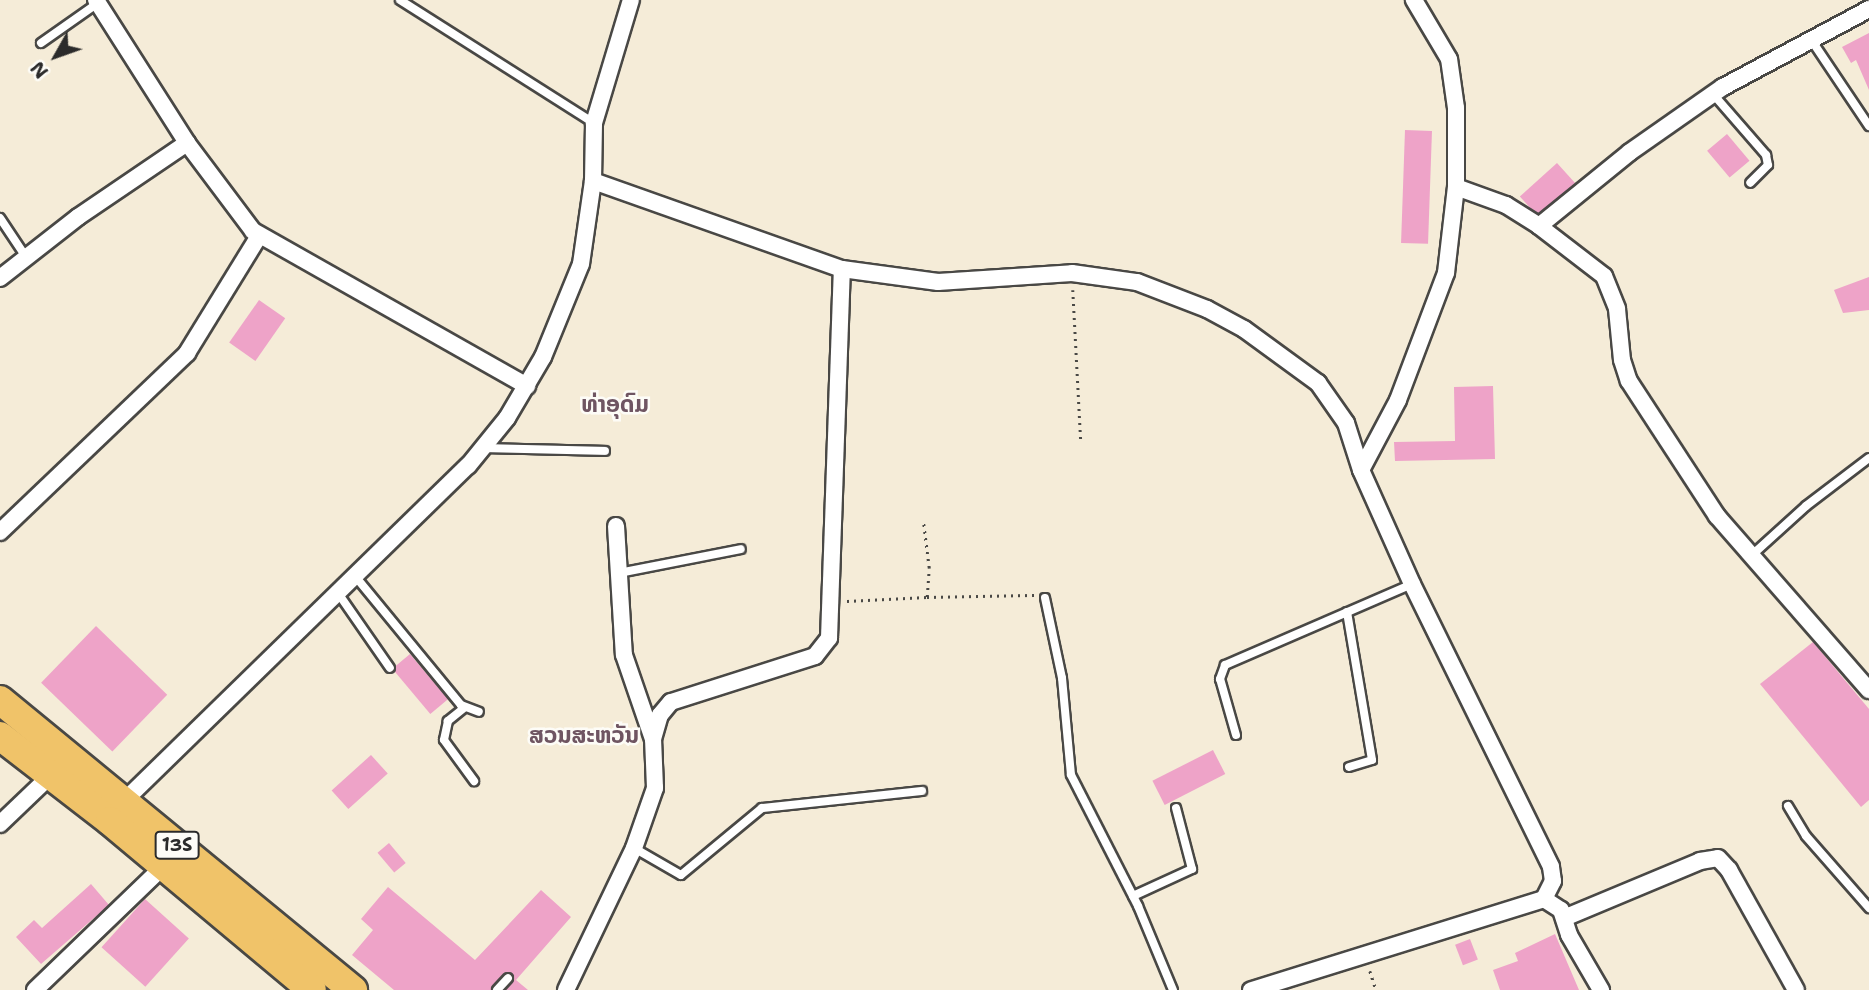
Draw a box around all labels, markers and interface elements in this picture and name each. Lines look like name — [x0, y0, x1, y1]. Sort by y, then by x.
north arrow — [21, 21, 91, 91]
text: N — [25, 56, 54, 84]
district label: ທ່າອຸດົມ — [581, 390, 649, 418]
district label: ສວນສະຫວັນ — [529, 721, 639, 749]
road number: 13S — [154, 830, 200, 860]

